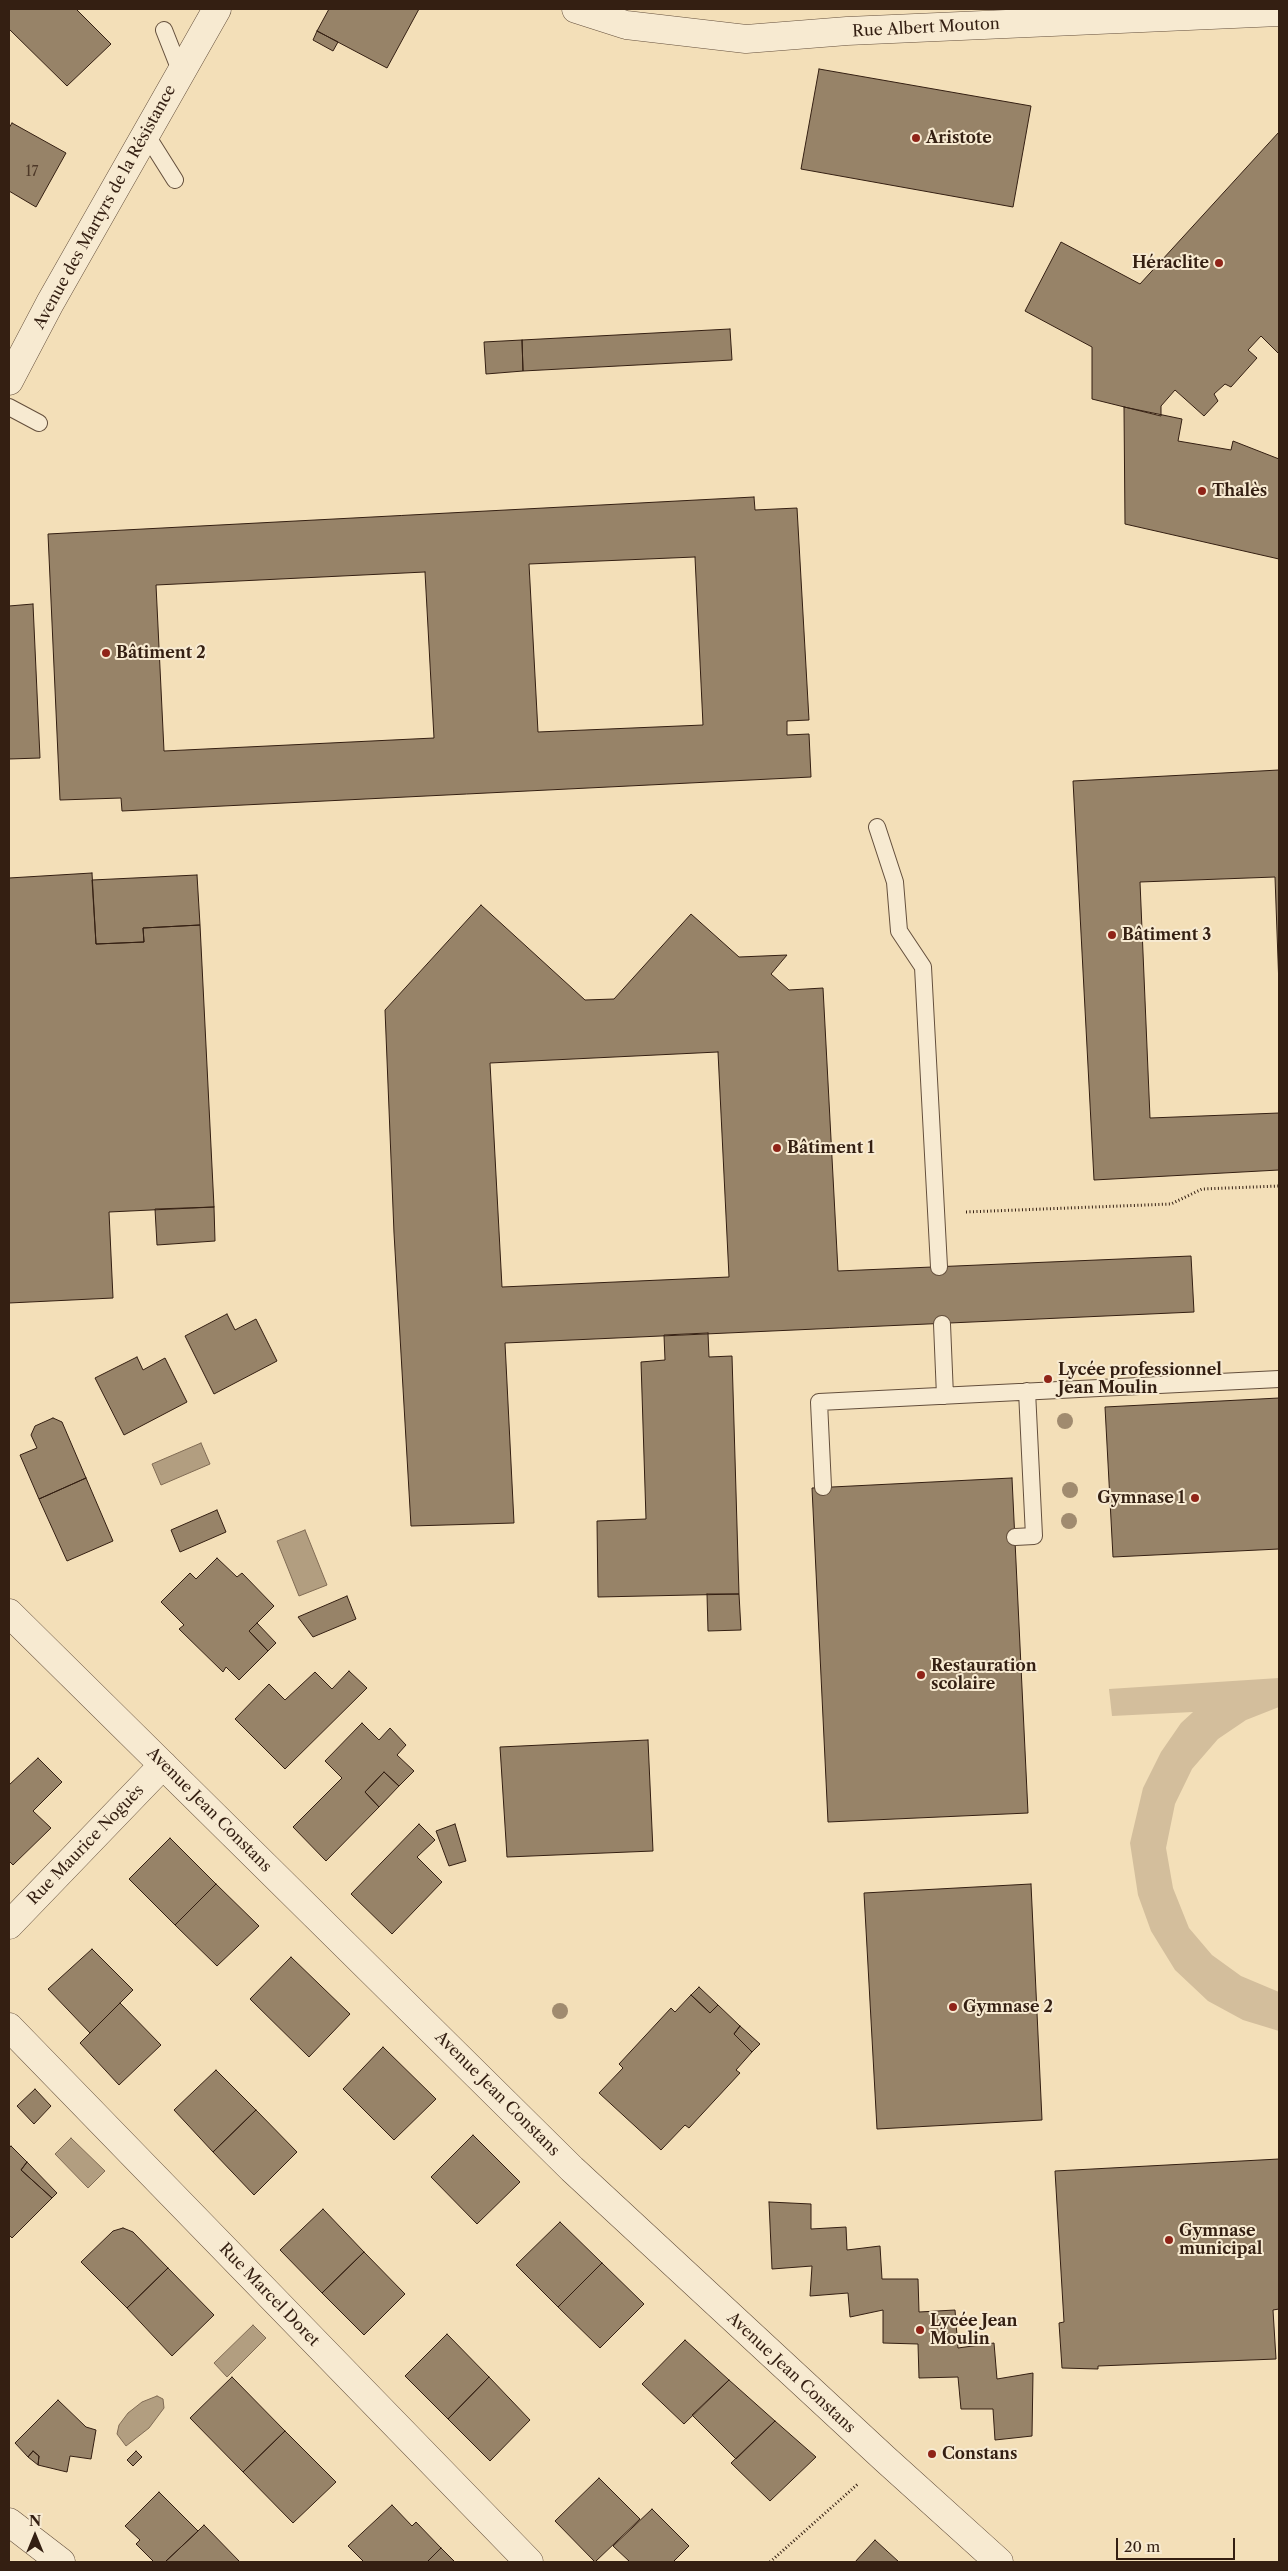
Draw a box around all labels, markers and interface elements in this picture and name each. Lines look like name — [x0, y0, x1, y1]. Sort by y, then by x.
street label: Rue Albert Mouton — [852, 15, 1000, 41]
street label: Avenue des Martyrs de la Résistance — [30, 82, 180, 332]
place label: Aristote — [926, 128, 992, 148]
marker: Aristote — [910, 132, 922, 144]
house number: 17 — [26, 164, 38, 180]
place label: Héraclite — [1132, 253, 1209, 273]
marker: Héraclite — [1213, 257, 1225, 269]
place label: Thalès — [1212, 481, 1267, 501]
marker: Thalès — [1196, 485, 1208, 497]
place label: Bâtiment 2 — [116, 643, 206, 663]
marker: Bâtiment 2 — [100, 647, 112, 659]
place label: Bâtiment 3 — [1122, 925, 1211, 945]
marker: Bâtiment 3 — [1106, 929, 1118, 941]
place label: Bâtiment 1 — [787, 1138, 874, 1158]
marker: Bâtiment 1 — [771, 1142, 783, 1154]
place label: Lycée professionnel Jean Moulin — [1058, 1360, 1222, 1398]
marker: Lycée professionnel Jean Moulin — [1042, 1373, 1054, 1385]
place label: Gymnase 1 — [1097, 1488, 1185, 1508]
marker: Gymnase 1 — [1189, 1492, 1201, 1504]
place label: Restauration scolaire — [931, 1656, 1037, 1694]
marker: Restauration scolaire — [915, 1669, 927, 1681]
street label: Avenue Jean Constans — [143, 1744, 275, 1876]
street label: Rue Maurice Noguès — [24, 1781, 148, 1909]
place label: Gymnase 2 — [963, 1997, 1053, 2017]
marker: Gymnase 2 — [947, 2001, 959, 2013]
street label: Avenue Jean Constans — [431, 2028, 563, 2160]
place label: Gymnase municipal — [1179, 2221, 1262, 2259]
marker: Gymnase municipal — [1163, 2234, 1175, 2246]
street label: Rue Marcel Doret — [215, 2239, 323, 2351]
street label: Avenue Jean Constans — [723, 2309, 859, 2437]
place label: Lycée Jean Moulin — [930, 2311, 1017, 2349]
marker: Lycée Jean Moulin — [914, 2324, 926, 2336]
place label: Constans — [942, 2444, 1017, 2464]
marker: Constans — [926, 2448, 938, 2460]
north arrow — [10, 2511, 60, 2561]
text: N — [29, 2512, 41, 2530]
scale bar — [1118, 2528, 1237, 2560]
text: 20 m — [1124, 2537, 1160, 2556]

